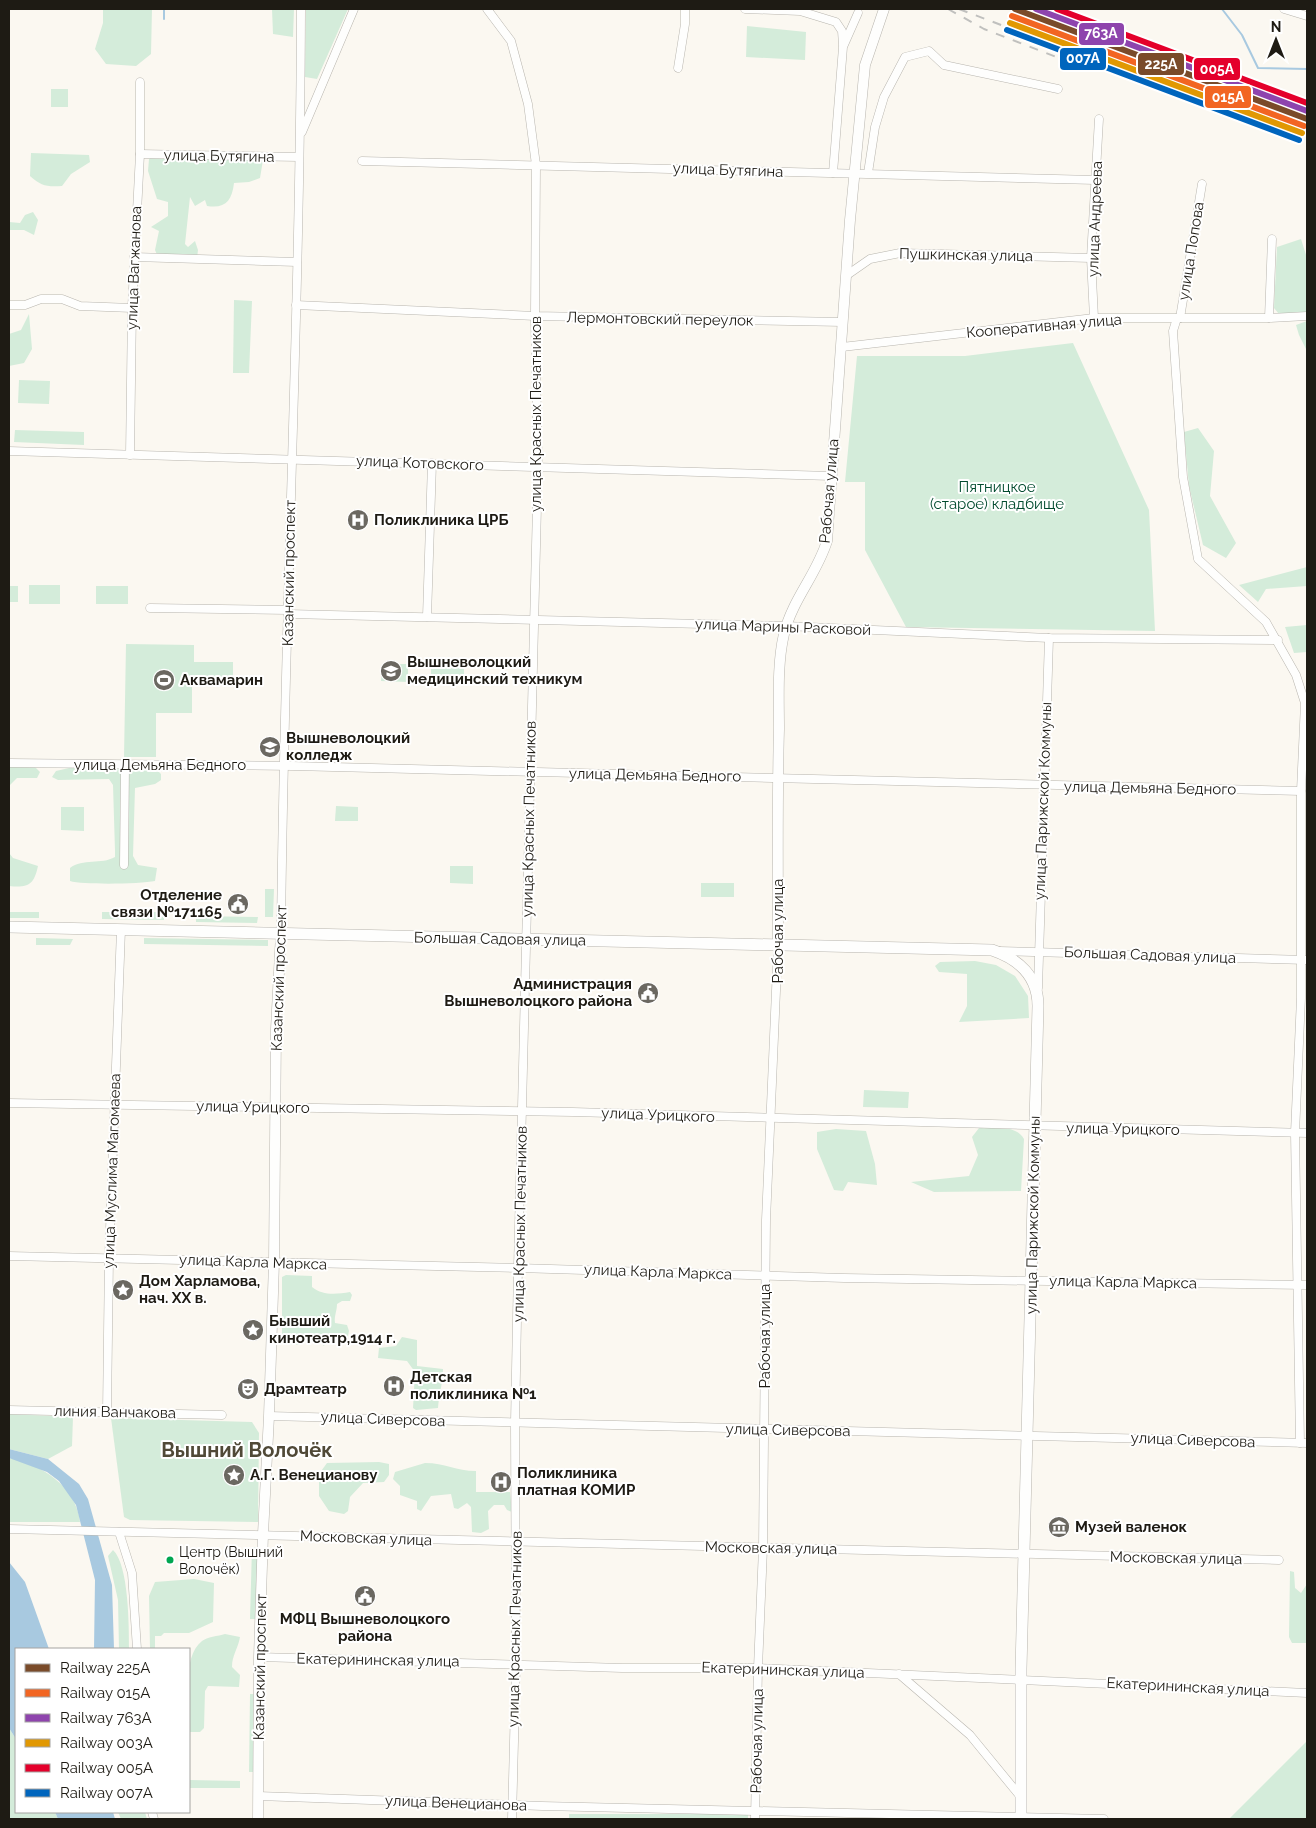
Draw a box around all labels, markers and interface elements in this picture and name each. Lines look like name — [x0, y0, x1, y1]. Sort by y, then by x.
north arrow — [1251, 15, 1301, 65]
text: N — [1271, 19, 1281, 35]
line badge: 763А — [1078, 22, 1125, 46]
text: 763А — [1084, 25, 1118, 41]
line badge: 007А — [1059, 47, 1107, 71]
text: 007А — [1066, 50, 1101, 66]
line badge: 225А — [1137, 52, 1185, 76]
text: 225А — [1145, 56, 1178, 72]
line badge: 005А — [1193, 57, 1241, 81]
text: 005А — [1200, 61, 1235, 77]
line badge: 015А — [1204, 85, 1252, 109]
text: 015А — [1212, 89, 1245, 105]
street label: улица Бутягина — [163, 146, 275, 166]
street label: улица Бутягина — [672, 159, 784, 181]
street label: улица Андреева — [1084, 160, 1106, 278]
street label: улица Попова — [1174, 200, 1208, 302]
street label: улица Вагжанова — [123, 206, 145, 330]
street label: Пушкинская улица — [899, 245, 1033, 265]
street label: Лермонтовский переулок — [566, 308, 754, 330]
street label: Кооперативная улица — [965, 310, 1123, 342]
street label: улица Красных Печатников — [527, 316, 545, 512]
street label: Рабочая улица — [815, 438, 843, 544]
street label: улица Котовского — [356, 452, 484, 474]
park label: Пятницкое (старое) кладбище — [930, 478, 1064, 513]
street label: Казанский проспект — [279, 500, 299, 646]
hospital icon: Поликлиника ЦРБ — [346, 508, 370, 532]
place label: Поликлиника ЦРБ — [374, 511, 508, 529]
street label: улица Марины Расковой — [695, 615, 871, 639]
place label: Вышневолоцкий медицинский техникум — [407, 653, 582, 688]
school or university icon: Вышневолоцкий медицинский техникум — [379, 659, 403, 683]
sports icon: Аквамарин — [152, 668, 176, 692]
place label: Аквамарин — [180, 671, 263, 689]
street label: улица Парижской Коммуны — [1031, 702, 1055, 900]
street label: улица Красных Печатников — [518, 721, 540, 917]
place label: Вышневолоцкий колледж — [286, 729, 410, 764]
school or university icon: Вышневолоцкий колледж — [258, 735, 282, 759]
street label: улица Демьяна Бедного — [74, 756, 246, 774]
street label: улица Демьяна Бедного — [569, 764, 742, 786]
street label: улица Демьяна Бедного — [1064, 777, 1237, 799]
street label: Рабочая улица — [769, 878, 787, 984]
place label: Отделение связи №171165 — [111, 886, 222, 921]
public building icon: Отделение связи №171165 — [226, 892, 250, 916]
street label: Казанский проспект — [267, 905, 291, 1051]
street label: Большая Садовая улица — [414, 928, 586, 950]
street label: Большая Садовая улица — [1064, 943, 1236, 967]
place label: Администрация Вышневолоцкого района — [444, 975, 632, 1010]
public building icon: Администрация Вышневолоцкого района — [636, 981, 660, 1005]
street label: улица Муслима Магомаева — [100, 1073, 124, 1269]
street label: улица Урицкого — [196, 1097, 310, 1117]
street label: улица Урицкого — [601, 1104, 715, 1126]
street label: улица Парижской Коммуны — [1022, 1116, 1044, 1314]
street label: улица Урицкого — [1066, 1119, 1180, 1139]
street label: улица Красных Печатников — [509, 1126, 531, 1322]
street label: улица Карла Маркса — [179, 1250, 327, 1274]
street label: улица Карла Маркса — [584, 1260, 732, 1284]
place label: Дом Харламова, нач. XX в. — [139, 1272, 260, 1307]
street label: улица Карла Маркса — [1049, 1272, 1197, 1292]
place icon: Дом Харламова, нач. XX в. — [111, 1278, 135, 1302]
street label: Рабочая улица — [756, 1283, 774, 1389]
place label: Бывший кинотеатр,1914 г. — [269, 1312, 396, 1347]
place icon: Бывший кинотеатр,1914 г. — [241, 1318, 265, 1342]
place label: Детская поликлиника №1 — [410, 1368, 537, 1403]
hospital icon: Детская поликлиника №1 — [382, 1374, 406, 1398]
theatre icon: Драмтеатр — [236, 1377, 260, 1401]
place label: Драмтеатр — [264, 1380, 347, 1398]
street label: линия Ванчакова — [54, 1402, 176, 1422]
street label: улица Сиверсова — [320, 1408, 446, 1430]
street label: улица Сиверсова — [725, 1420, 851, 1440]
street label: улица Сиверсова — [1130, 1429, 1256, 1451]
district label: Вышний Волочёк — [161, 1438, 333, 1462]
place icon: А.Г. Венецианову — [222, 1463, 246, 1487]
place label: Поликлиника платная КОМИР — [517, 1464, 636, 1499]
place label: А.Г. Венецианову — [250, 1466, 378, 1484]
hospital icon: Поликлиника платная КОМИР — [489, 1470, 513, 1494]
museum icon: Музей валенок — [1047, 1515, 1071, 1539]
place label: Музей валенок — [1075, 1518, 1188, 1536]
street label: Московская улица — [300, 1527, 432, 1549]
street label: улица Красных Печатников — [504, 1531, 526, 1727]
street label: Московская улица — [705, 1538, 837, 1558]
place label: Центр (Вышний Волочёк) — [179, 1544, 283, 1577]
street label: Московская улица — [1110, 1548, 1242, 1568]
marker: Центр (Вышний Волочёк) — [165, 1555, 175, 1565]
public building icon: МФЦ Вышневолоцкого района — [353, 1584, 377, 1608]
street label: Казанский проспект — [250, 1594, 270, 1740]
place label: МФЦ Вышневолоцкого района — [280, 1610, 450, 1645]
legend — [15, 1648, 190, 1813]
street label: Екатерининская улица — [296, 1650, 460, 1670]
street label: Екатерининская улица — [701, 1658, 865, 1682]
text: Railway 225А — [60, 1659, 150, 1677]
street label: Екатерининская улица — [1106, 1674, 1270, 1700]
text: Railway 015А — [60, 1684, 150, 1702]
street label: Рабочая улица — [747, 1688, 767, 1794]
text: Railway 763А — [60, 1709, 152, 1727]
text: Railway 003А — [60, 1734, 153, 1752]
text: Railway 005А — [60, 1759, 153, 1777]
text: Railway 007А — [60, 1784, 153, 1802]
street label: улица Венецианова — [385, 1792, 527, 1814]

